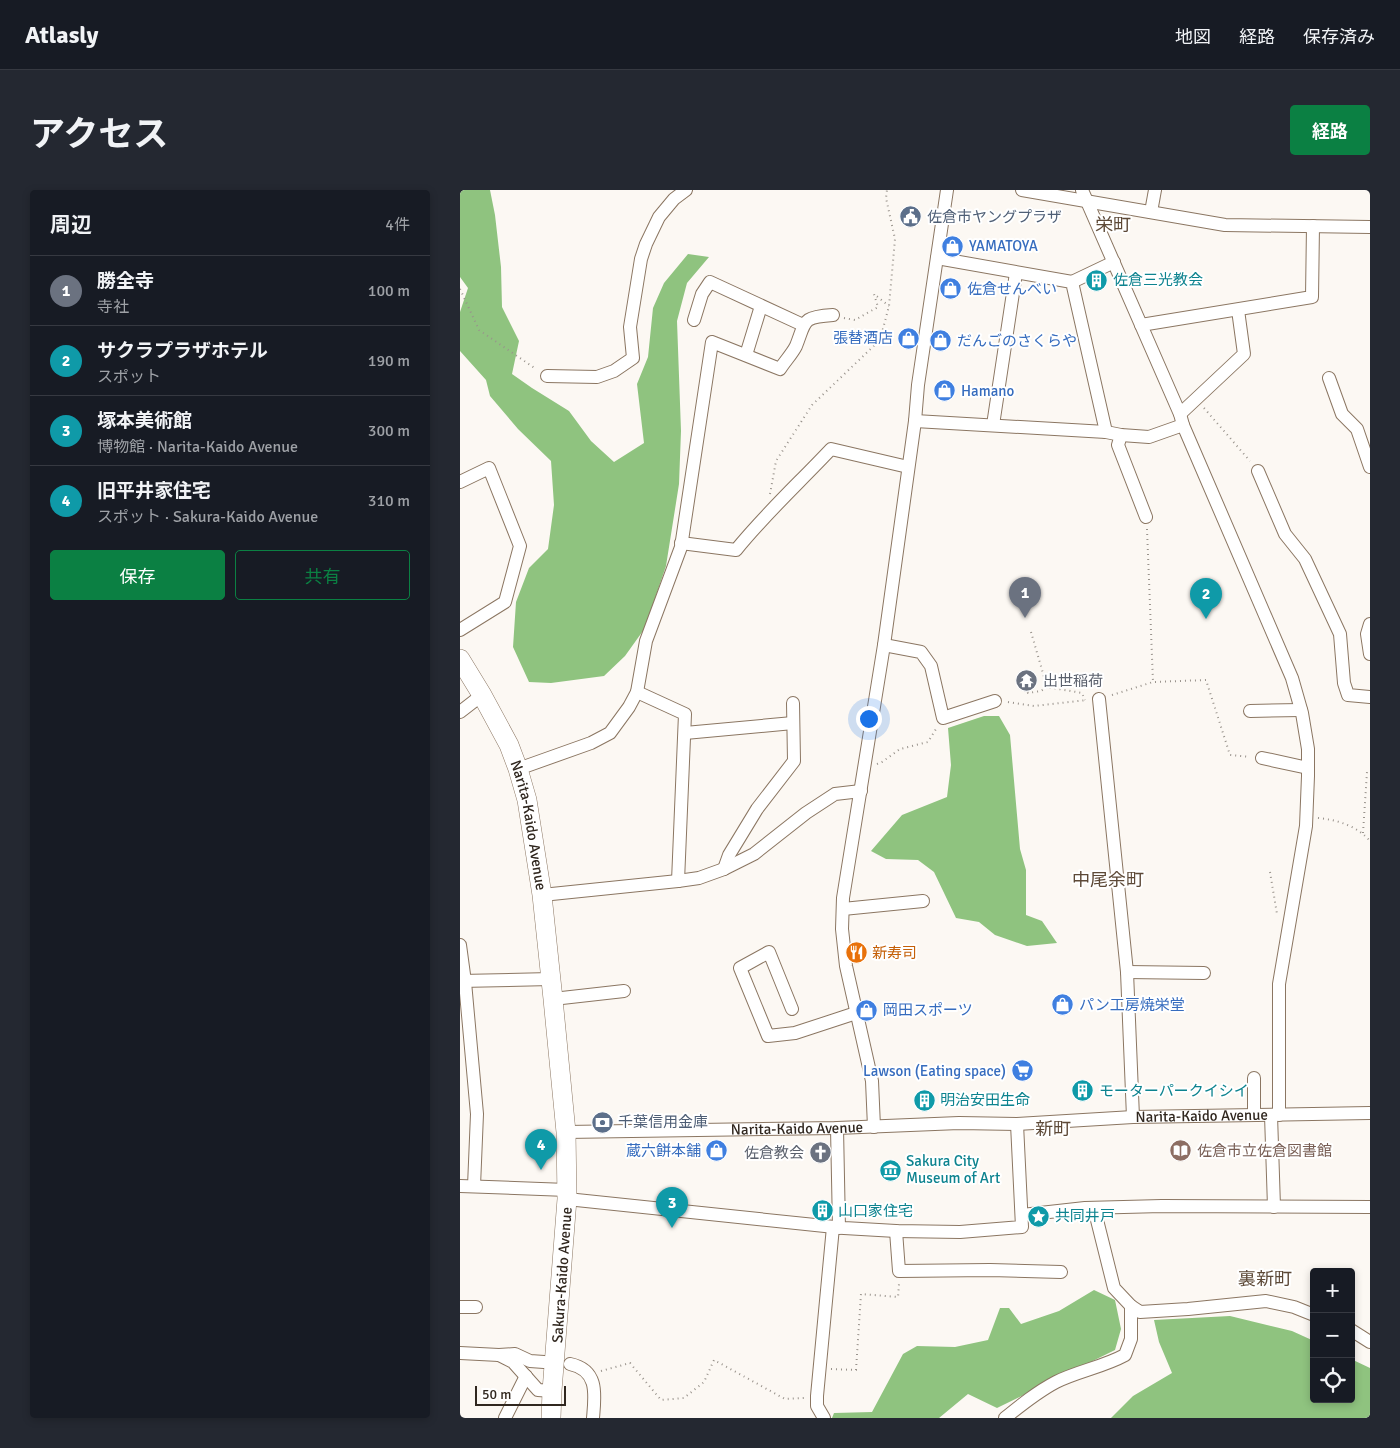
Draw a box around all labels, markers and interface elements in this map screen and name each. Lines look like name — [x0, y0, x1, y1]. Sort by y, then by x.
text: Atlasly — [25, 20, 98, 50]
text: 地図 — [1175, 26, 1211, 48]
text: 経路 — [1239, 26, 1275, 48]
text: 保存済み — [1303, 26, 1375, 48]
button: 経路 — [1290, 105, 1370, 155]
text: アクセス — [30, 113, 168, 156]
public building icon: 佐倉市ヤングプラザ — [899, 205, 923, 229]
place label: 佐倉市ヤングプラザ — [927, 208, 1062, 226]
text: 周辺 — [50, 212, 92, 238]
district label: 栄町 — [1095, 214, 1131, 236]
text: 4件 — [385, 215, 410, 235]
shop icon: YAMATOYA — [941, 234, 965, 258]
place label: YAMATOYA — [969, 237, 1038, 255]
building icon: 佐倉三光教会 — [1085, 268, 1109, 292]
text: 勝全寺 — [97, 269, 154, 293]
place label: 佐倉三光教会 — [1113, 271, 1203, 289]
shop icon: 佐倉せんべい — [939, 277, 963, 301]
place label: 佐倉せんべい — [967, 280, 1057, 298]
text: 1 — [62, 281, 70, 301]
text: 100 m — [368, 281, 410, 301]
text: 寺社 — [97, 297, 129, 317]
shop icon: 張替酒店 — [897, 326, 921, 350]
place label: 張替酒店 — [833, 329, 893, 347]
shop icon: だんごのさくらや — [929, 329, 953, 353]
place label: だんごのさくらや — [957, 332, 1077, 350]
text: サクラプラザホテル — [97, 339, 268, 363]
text: 2 — [62, 351, 70, 371]
text: 190 m — [368, 351, 410, 371]
text: スポット — [97, 367, 161, 387]
shop icon: Hamano — [933, 379, 957, 403]
place label: Hamano — [961, 382, 1014, 400]
text: 塚本美術館 — [97, 409, 192, 433]
text: 3 — [62, 421, 70, 441]
text: 300 m — [368, 421, 410, 441]
text: 博物館 · Narita-Kaido Avenue — [97, 437, 298, 457]
text: 旧平井家住宅 — [97, 479, 211, 503]
text: 4 — [62, 491, 70, 511]
text: 310 m — [368, 491, 410, 511]
text: スポット · Sakura-Kaido Avenue — [97, 507, 318, 527]
button: 保存 — [50, 550, 225, 600]
button: 共有 — [235, 550, 410, 600]
pin: 1 — [1009, 577, 1041, 618]
pin: 2 — [1190, 578, 1222, 619]
temple icon: 出世稲荷 — [1015, 669, 1039, 693]
place label: 出世稲荷 — [1043, 672, 1103, 690]
your location — [856, 706, 882, 732]
street label: Narita-Kaido Avenue — [506, 758, 550, 892]
district label: 中尾余町 — [1072, 869, 1144, 891]
restaurant icon: 新寿司 — [844, 941, 868, 965]
place label: 新寿司 — [872, 944, 917, 962]
shop icon: パン工房焼栄堂 — [1051, 993, 1075, 1017]
place label: パン工房焼栄堂 — [1079, 996, 1185, 1014]
shop icon: 岡田スポーツ — [855, 998, 879, 1022]
place label: 岡田スポーツ — [883, 1001, 973, 1019]
supermarket icon: Lawson (Eating space) — [1010, 1059, 1034, 1083]
place label: Lawson (Eating space) — [863, 1062, 1006, 1080]
building icon: モーターパークイシイ — [1071, 1079, 1095, 1103]
place label: モーターパークイシイ — [1099, 1082, 1249, 1100]
building icon: 明治安田生命 — [912, 1088, 936, 1112]
place label: 明治安田生命 — [940, 1091, 1030, 1109]
street label: Narita-Kaido Avenue — [1135, 1106, 1268, 1126]
bank icon: 千葉信用金庫 — [590, 1110, 614, 1134]
place label: 千葉信用金庫 — [618, 1113, 708, 1131]
street label: Narita-Kaido Avenue — [731, 1118, 864, 1139]
district label: 新町 — [1035, 1118, 1071, 1140]
pin: 4 — [525, 1129, 557, 1170]
shop icon: 蔵六餅本舗 — [705, 1139, 729, 1163]
library icon: 佐倉市立佐倉図書館 — [1169, 1139, 1193, 1163]
church icon: 佐倉教会 — [808, 1141, 832, 1165]
place label: 蔵六餅本舗 — [626, 1142, 701, 1160]
place label: 佐倉市立佐倉図書館 — [1197, 1142, 1332, 1160]
place label: 佐倉教会 — [744, 1144, 804, 1162]
place label: Sakura City Museum of Art — [906, 1152, 1000, 1187]
museum icon: Sakura City Museum of Art — [878, 1158, 902, 1182]
pin: 3 — [656, 1187, 688, 1228]
building icon: 山口家住宅 — [810, 1199, 834, 1223]
place label: 山口家住宅 — [838, 1202, 913, 1220]
place icon: 共同井戸 — [1027, 1204, 1051, 1228]
street label: Sakura-Kaido Avenue — [548, 1206, 576, 1344]
place label: 共同井戸 — [1055, 1207, 1115, 1225]
district label: 裏新町 — [1238, 1268, 1292, 1290]
map controls — [1310, 1268, 1355, 1403]
button: + — [1310, 1268, 1355, 1313]
button: − — [1310, 1313, 1355, 1358]
button: locate — [1310, 1358, 1355, 1403]
scale bar — [475, 1383, 566, 1406]
text: 50 m — [482, 1386, 511, 1403]

